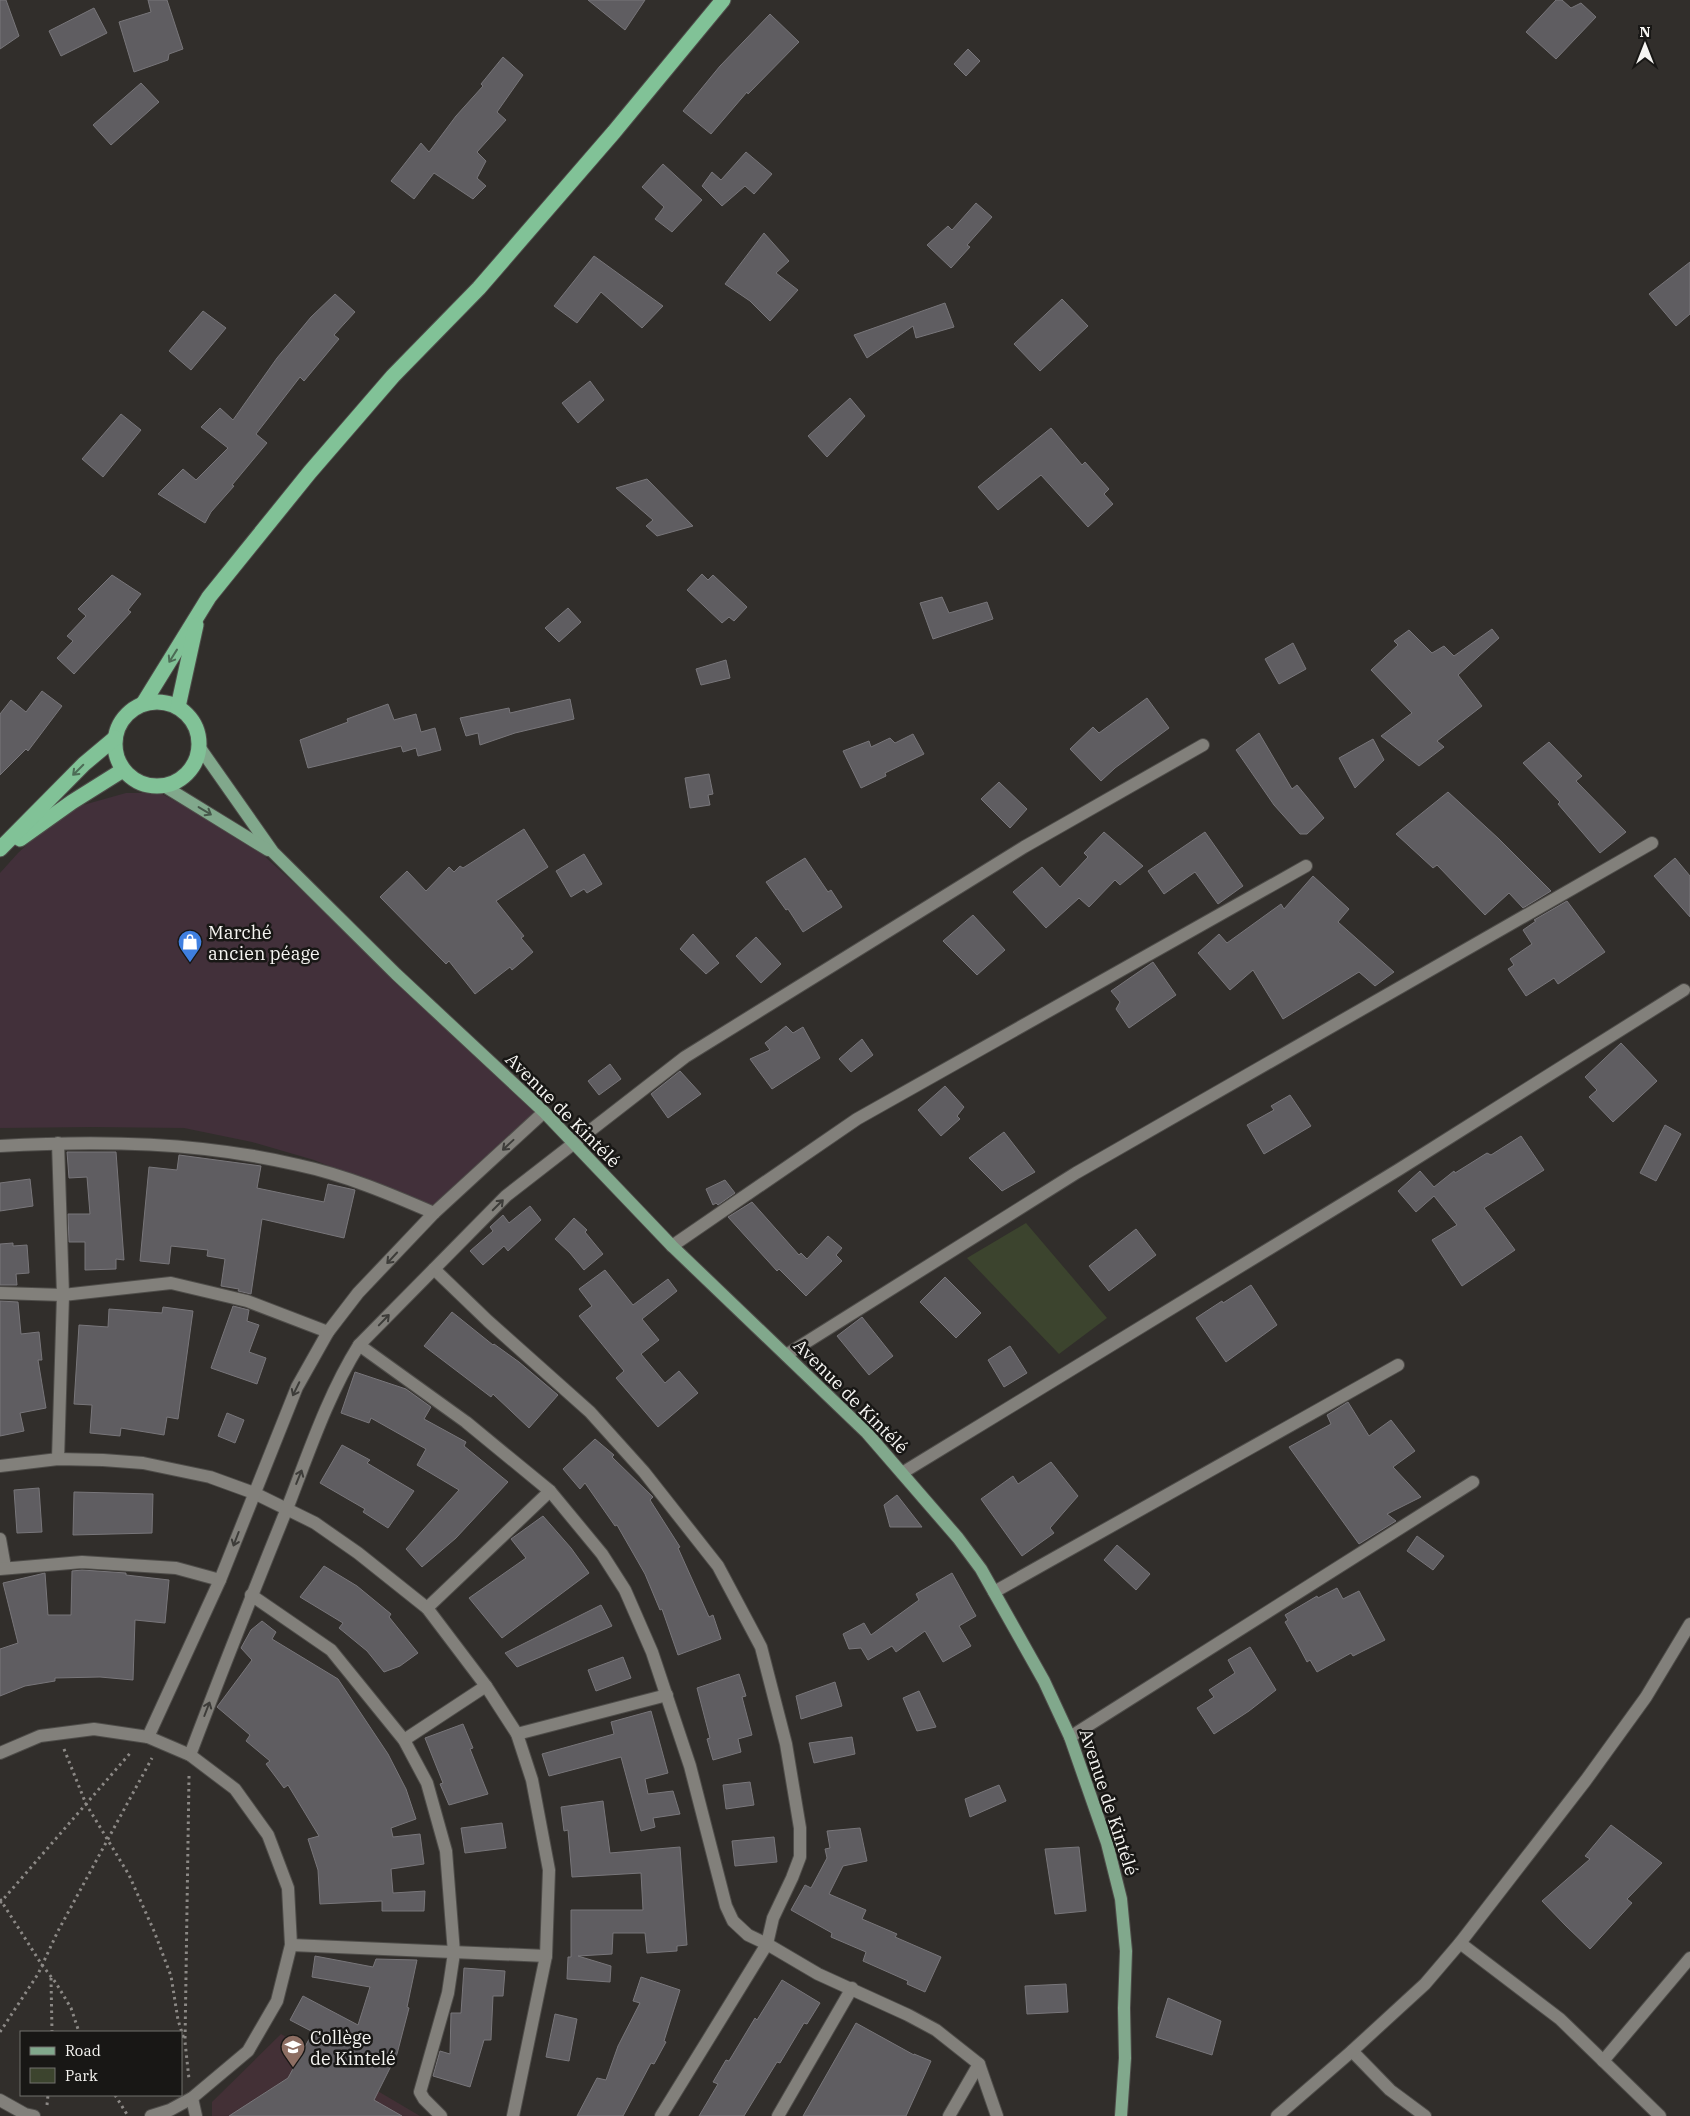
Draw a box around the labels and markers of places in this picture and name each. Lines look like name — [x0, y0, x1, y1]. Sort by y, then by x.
place label: Marché ancien péage — [208, 921, 320, 965]
shop icon: Marché ancien péage — [177, 929, 203, 963]
place label: Collège de Kintelé — [310, 2026, 396, 2070]
school or university icon: Collège de Kintelé — [280, 2034, 306, 2068]

